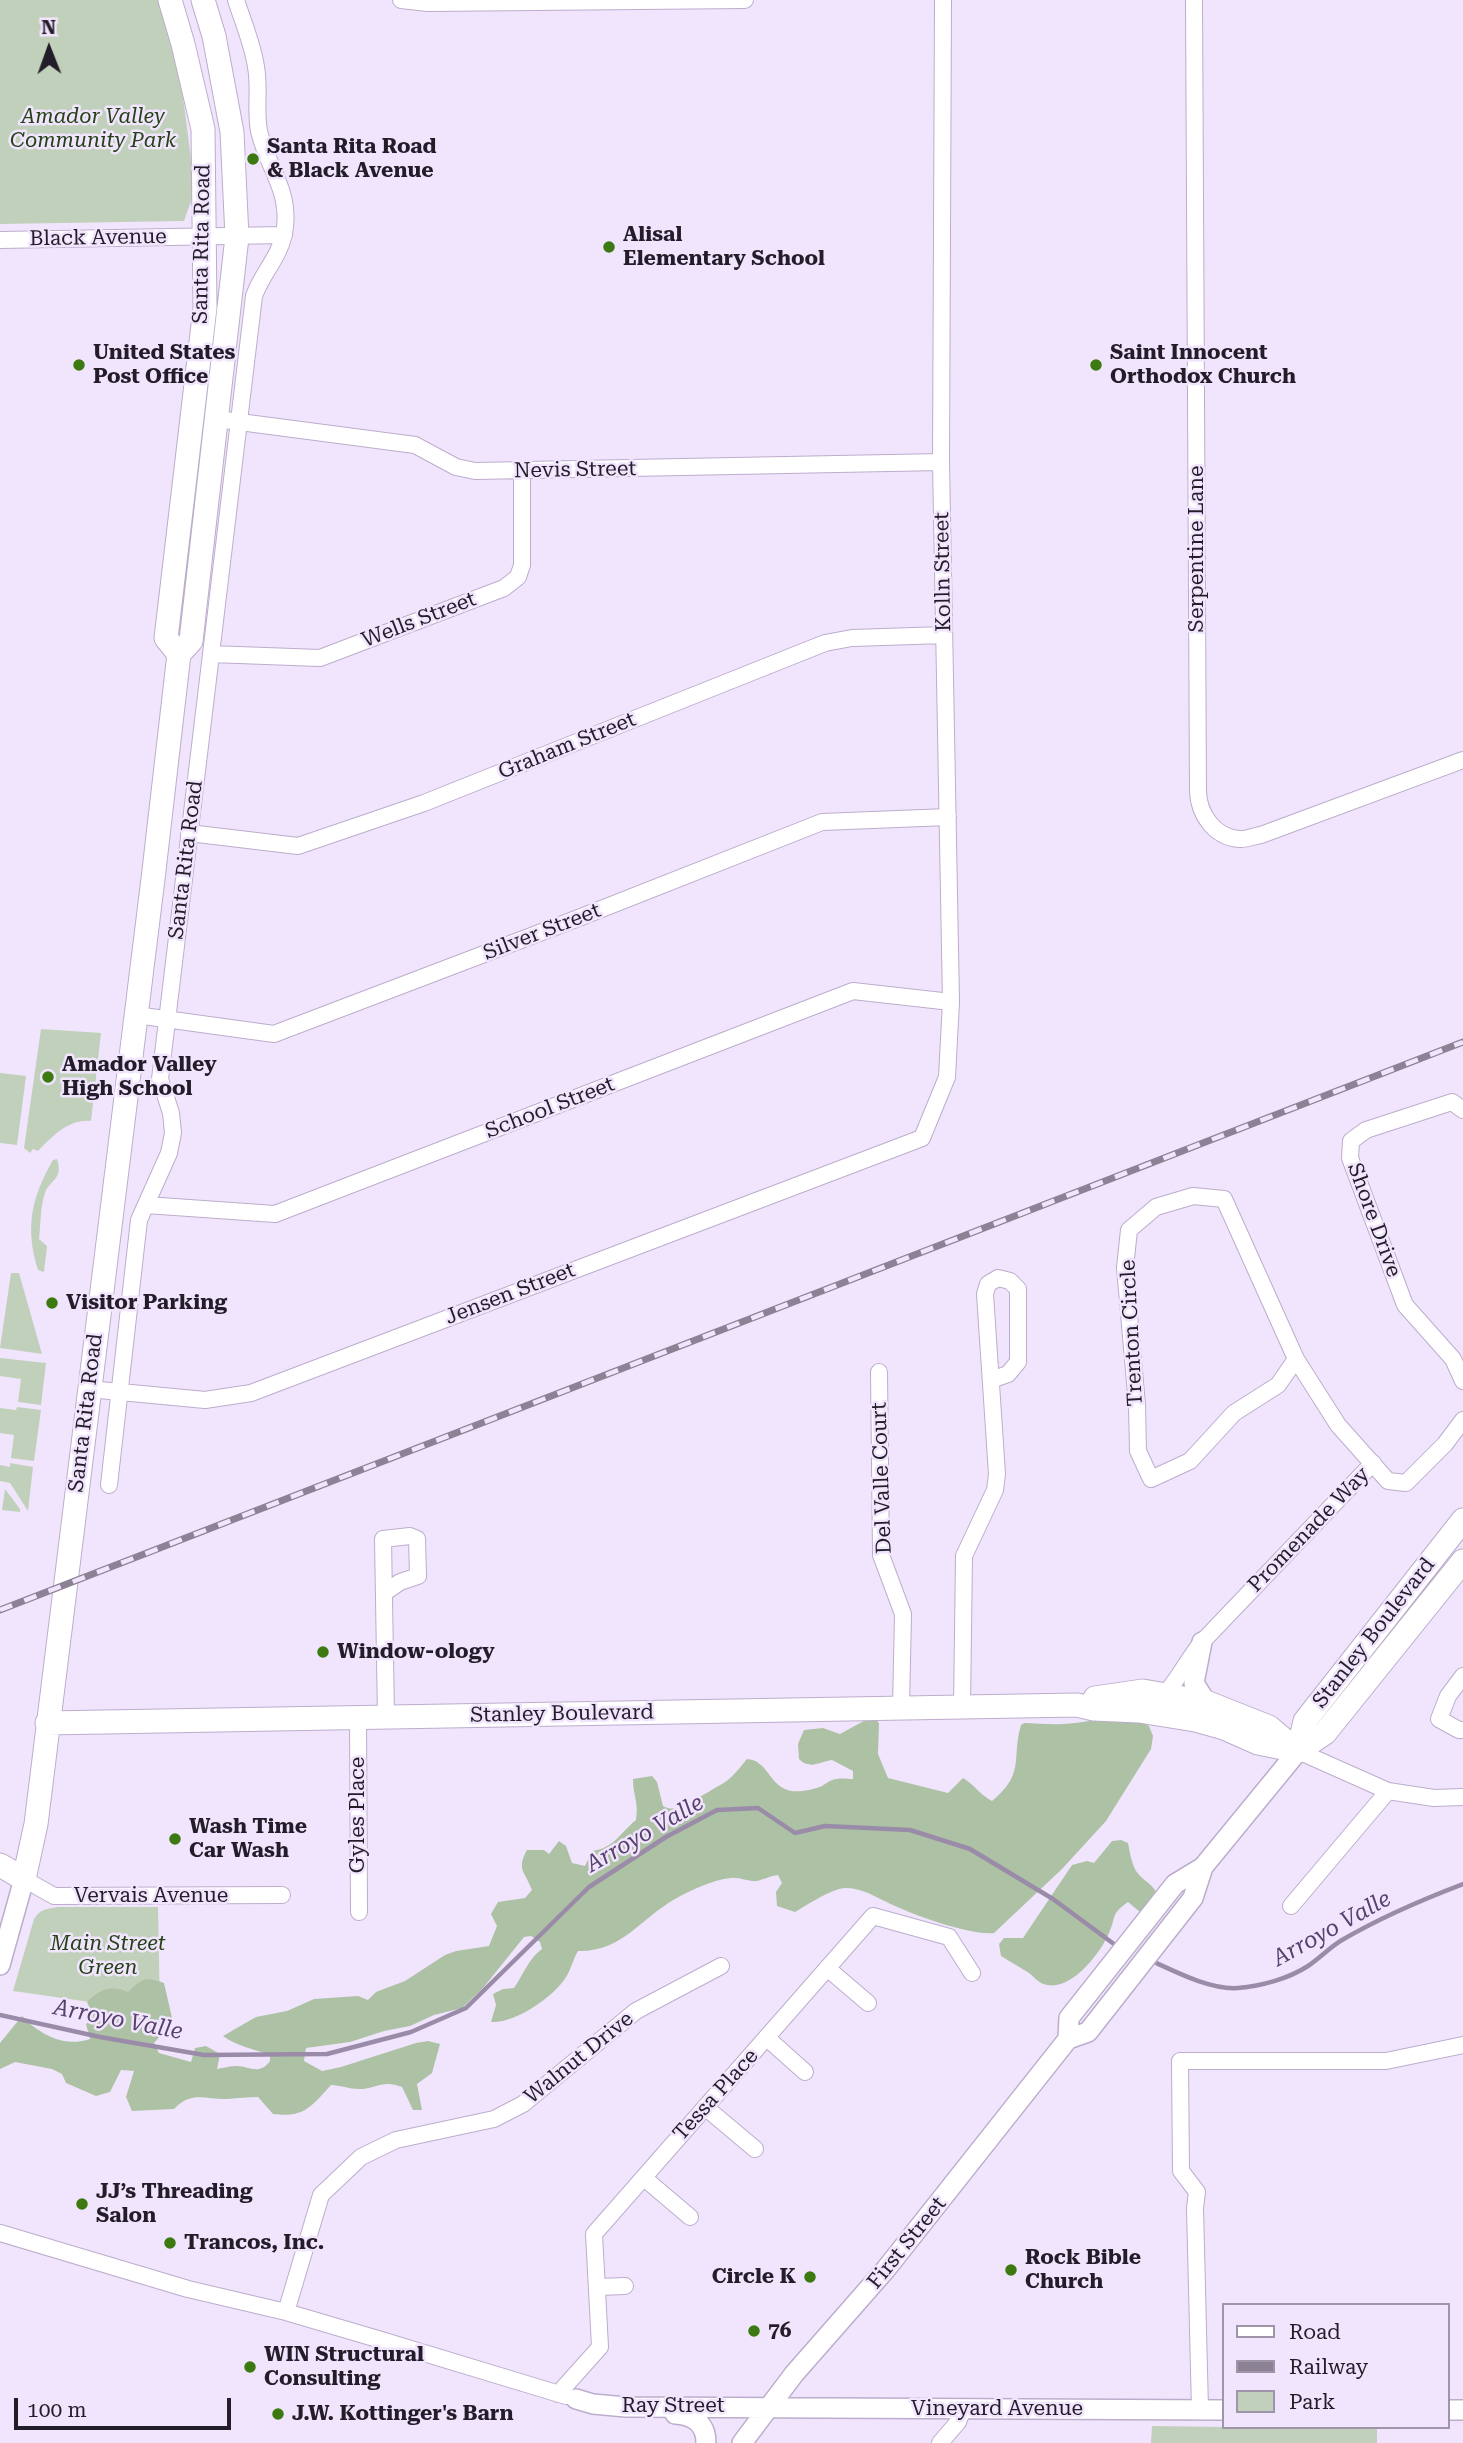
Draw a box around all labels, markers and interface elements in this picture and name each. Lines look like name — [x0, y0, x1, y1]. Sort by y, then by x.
north arrow — [14, 14, 84, 84]
text: N — [41, 16, 56, 39]
park label: Amador Valley Community Park — [10, 104, 176, 154]
place label: Santa Rita Road & Black Avenue — [267, 134, 437, 184]
marker: Santa Rita Road & Black Avenue — [245, 151, 261, 167]
street label: Santa Rita Road — [188, 164, 216, 324]
place label: Alisal Elementary School — [623, 222, 825, 272]
street label: Black Avenue — [29, 224, 167, 252]
marker: Alisal Elementary School — [601, 239, 617, 255]
place label: United States Post Office — [93, 340, 235, 390]
place label: Saint Innocent Orthodox Church — [1110, 340, 1296, 390]
marker: United States Post Office — [71, 357, 87, 373]
marker: Saint Innocent Orthodox Church — [1088, 357, 1104, 373]
street label: Nevis Street — [514, 456, 636, 484]
street label: Serpentine Lane — [1184, 466, 1210, 632]
street label: Kolln Street — [929, 512, 957, 632]
street label: Wells Street — [358, 587, 480, 653]
street label: Graham Street — [495, 707, 639, 785]
street label: Santa Rita Road — [164, 779, 208, 941]
street label: Silver Street — [480, 898, 604, 966]
place label: Amador Valley High School — [62, 1052, 217, 1102]
marker: Amador Valley High School — [40, 1069, 56, 1085]
street label: School Street — [482, 1072, 618, 1144]
street label: Shore Drive — [1342, 1159, 1406, 1281]
street label: Jensen Street — [441, 1258, 579, 1330]
street label: Trenton Circle — [1116, 1259, 1148, 1407]
place label: Visitor Parking — [66, 1290, 227, 1316]
marker: Visitor Parking — [44, 1295, 60, 1311]
street label: Santa Rita Road — [64, 1332, 108, 1494]
street label: Del Valle Court — [867, 1402, 897, 1554]
street label: Promenade Way — [1243, 1462, 1375, 1598]
street label: Stanley Boulevard — [1307, 1553, 1441, 1713]
place label: Window-ology — [337, 1639, 495, 1665]
marker: Window-ology — [315, 1644, 331, 1660]
street label: Stanley Boulevard — [470, 1700, 654, 1728]
street label: Gyles Place — [345, 1757, 371, 1873]
water label: Arroyo Valle — [581, 1789, 709, 1879]
place label: Wash Time Car Wash — [189, 1814, 307, 1864]
marker: Wash Time Car Wash — [167, 1831, 183, 1847]
street label: Vervais Avenue — [74, 1883, 228, 1909]
water label: Arroyo Valle — [1268, 1885, 1396, 1973]
park label: Main Street Green — [50, 1931, 166, 1981]
water label: Arroyo Valle — [51, 1994, 185, 2046]
street label: Walnut Drive — [519, 2006, 639, 2110]
street label: Tessa Place — [668, 2044, 764, 2146]
place label: JJ’s Threading Salon — [96, 2179, 253, 2229]
street label: First Street — [862, 2192, 952, 2294]
marker: JJ’s Threading Salon — [74, 2196, 90, 2212]
place label: Trancos, Inc. — [184, 2230, 324, 2256]
marker: Trancos, Inc. — [162, 2235, 178, 2251]
place label: Rock Bible Church — [1025, 2245, 1141, 2295]
marker: Rock Bible Church — [1003, 2262, 1019, 2278]
place label: Circle K — [712, 2264, 796, 2290]
marker: Circle K — [802, 2269, 818, 2285]
legend — [1222, 2303, 1449, 2429]
place label: 76 — [768, 2318, 792, 2344]
text: Road — [1289, 2320, 1341, 2344]
marker: 76 — [746, 2323, 762, 2339]
place label: WIN Structural Consulting — [264, 2342, 424, 2392]
text: Railway — [1289, 2355, 1368, 2379]
marker: WIN Structural Consulting — [242, 2359, 258, 2375]
scale bar — [18, 2384, 234, 2428]
text: Park — [1289, 2390, 1335, 2414]
street label: Ray Street — [621, 2393, 725, 2419]
street label: Vineyard Avenue — [911, 2396, 1083, 2422]
text: 100 m — [27, 2398, 87, 2422]
place label: J.W. Kottinger's Barn — [292, 2401, 513, 2427]
marker: J.W. Kottinger's Barn — [270, 2406, 286, 2422]

